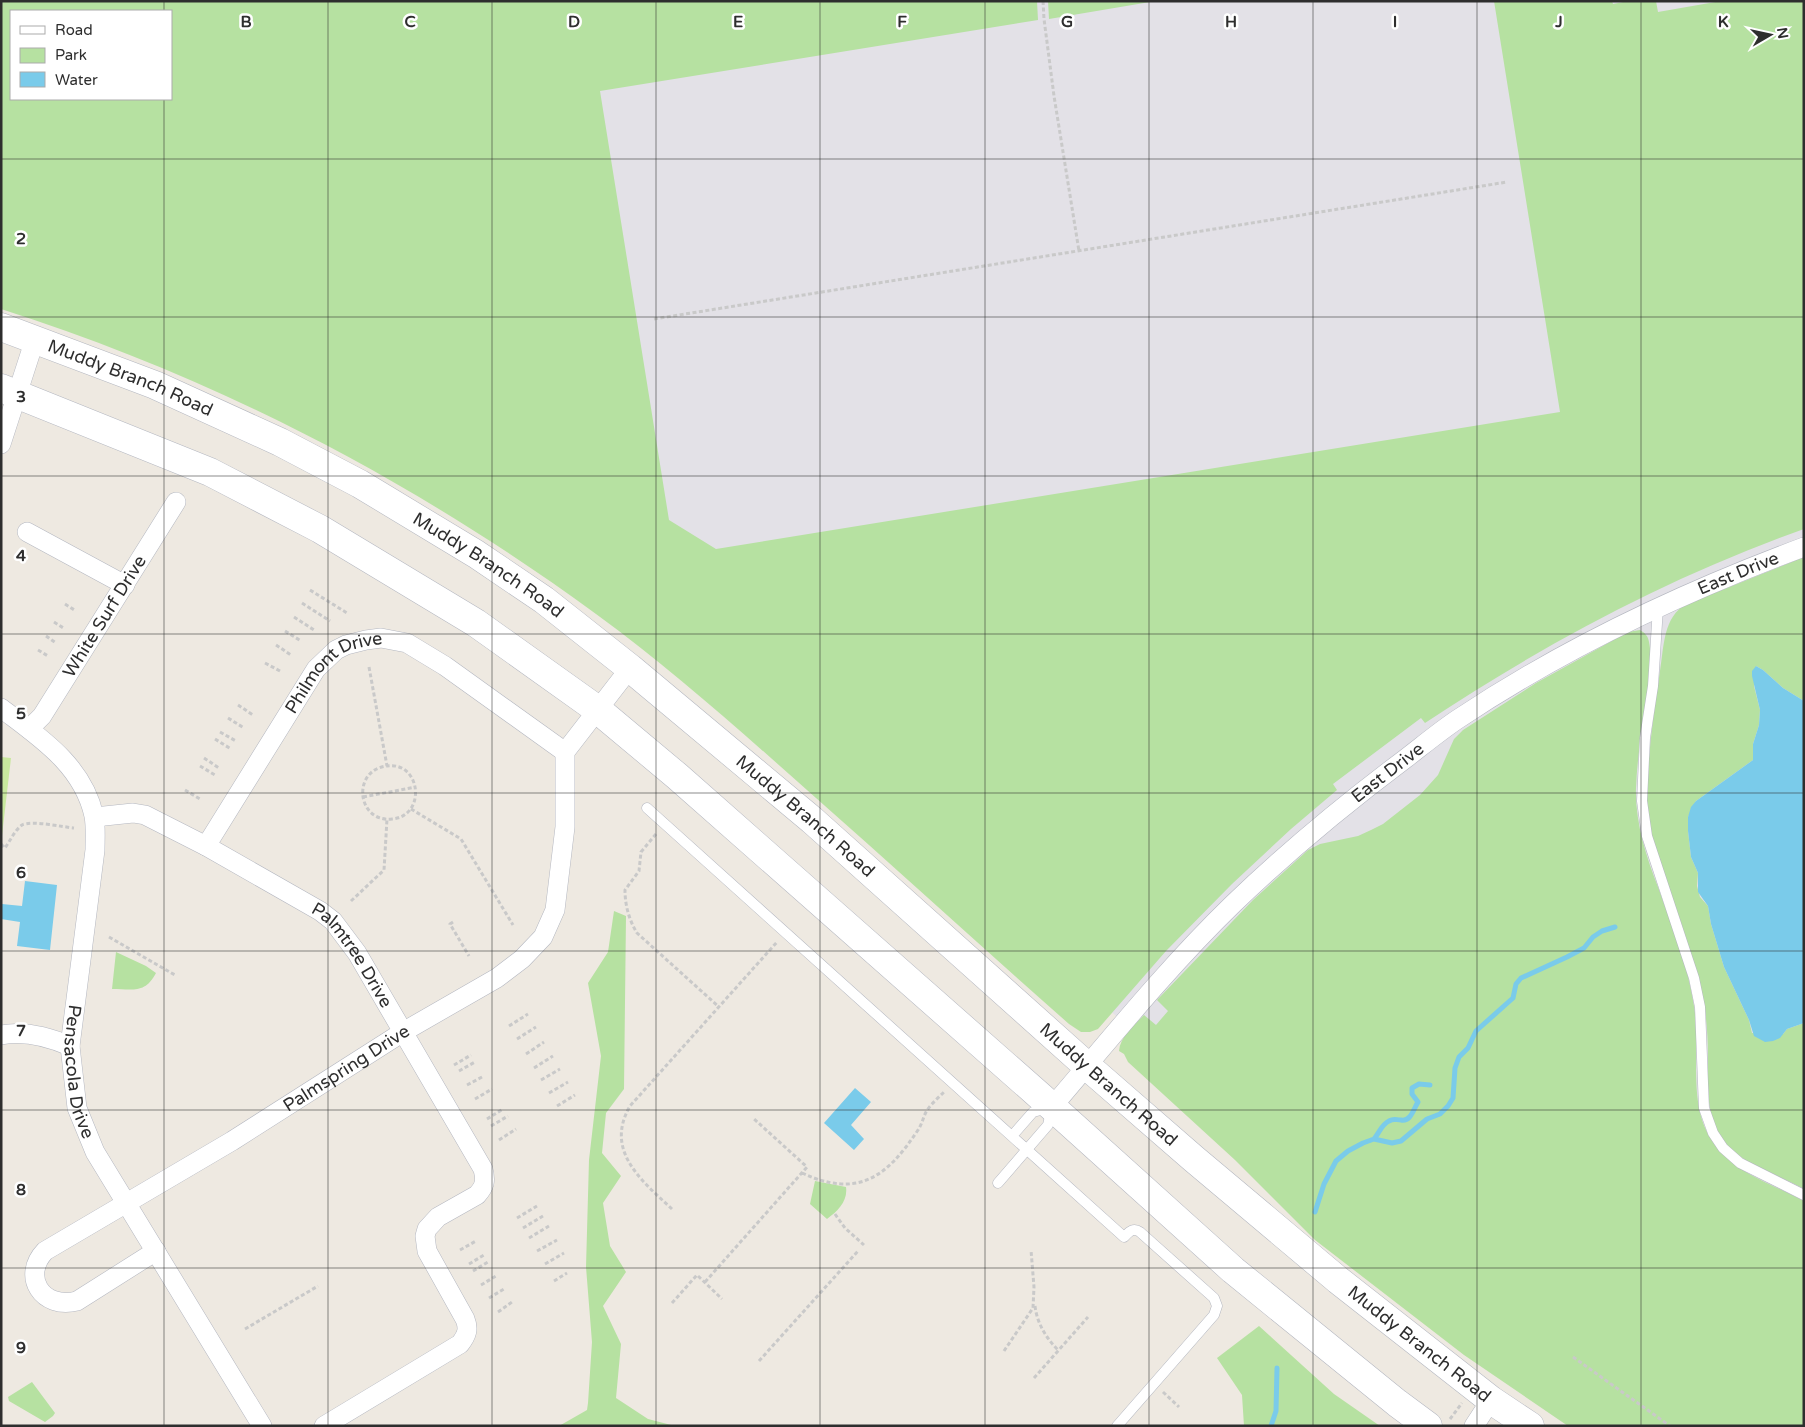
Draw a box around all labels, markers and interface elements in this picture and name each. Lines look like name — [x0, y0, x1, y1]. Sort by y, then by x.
legend — [10, 10, 172, 100]
north arrow — [1745, 10, 1795, 60]
text: B — [240, 12, 252, 32]
text: C — [404, 12, 416, 32]
text: D — [568, 12, 580, 32]
text: E — [733, 12, 743, 32]
text: F — [897, 12, 907, 32]
text: G — [1061, 12, 1073, 32]
text: H — [1225, 12, 1237, 32]
text: I — [1393, 12, 1397, 32]
text: J — [1554, 12, 1563, 32]
text: K — [1718, 12, 1729, 32]
text: Road — [55, 21, 93, 39]
text: N — [1773, 26, 1792, 40]
text: Park — [55, 46, 87, 64]
text: Water — [55, 71, 98, 89]
text: 2 — [16, 229, 26, 249]
street label: Muddy Branch Road — [45, 335, 216, 421]
text: 3 — [16, 387, 26, 407]
street label: Muddy Branch Road — [409, 507, 568, 622]
text: 4 — [16, 546, 26, 566]
street label: East Drive — [1694, 547, 1782, 600]
street label: White Surf Drive — [58, 551, 151, 682]
street label: Philmont Drive — [280, 627, 384, 718]
text: 5 — [16, 704, 26, 724]
street label: East Drive — [1347, 738, 1428, 807]
street label: Muddy Branch Road — [732, 750, 879, 882]
text: 6 — [16, 863, 26, 883]
street label: Palmtree Drive — [308, 898, 397, 1012]
street label: Pensacola Drive — [59, 1003, 99, 1142]
street label: Muddy Branch Road — [1035, 1018, 1182, 1151]
street label: Palmspring Drive — [279, 1020, 413, 1117]
text: 7 — [16, 1021, 26, 1041]
text: 8 — [16, 1180, 26, 1200]
street label: Muddy Branch Road — [1343, 1281, 1496, 1407]
text: 9 — [16, 1338, 26, 1358]

